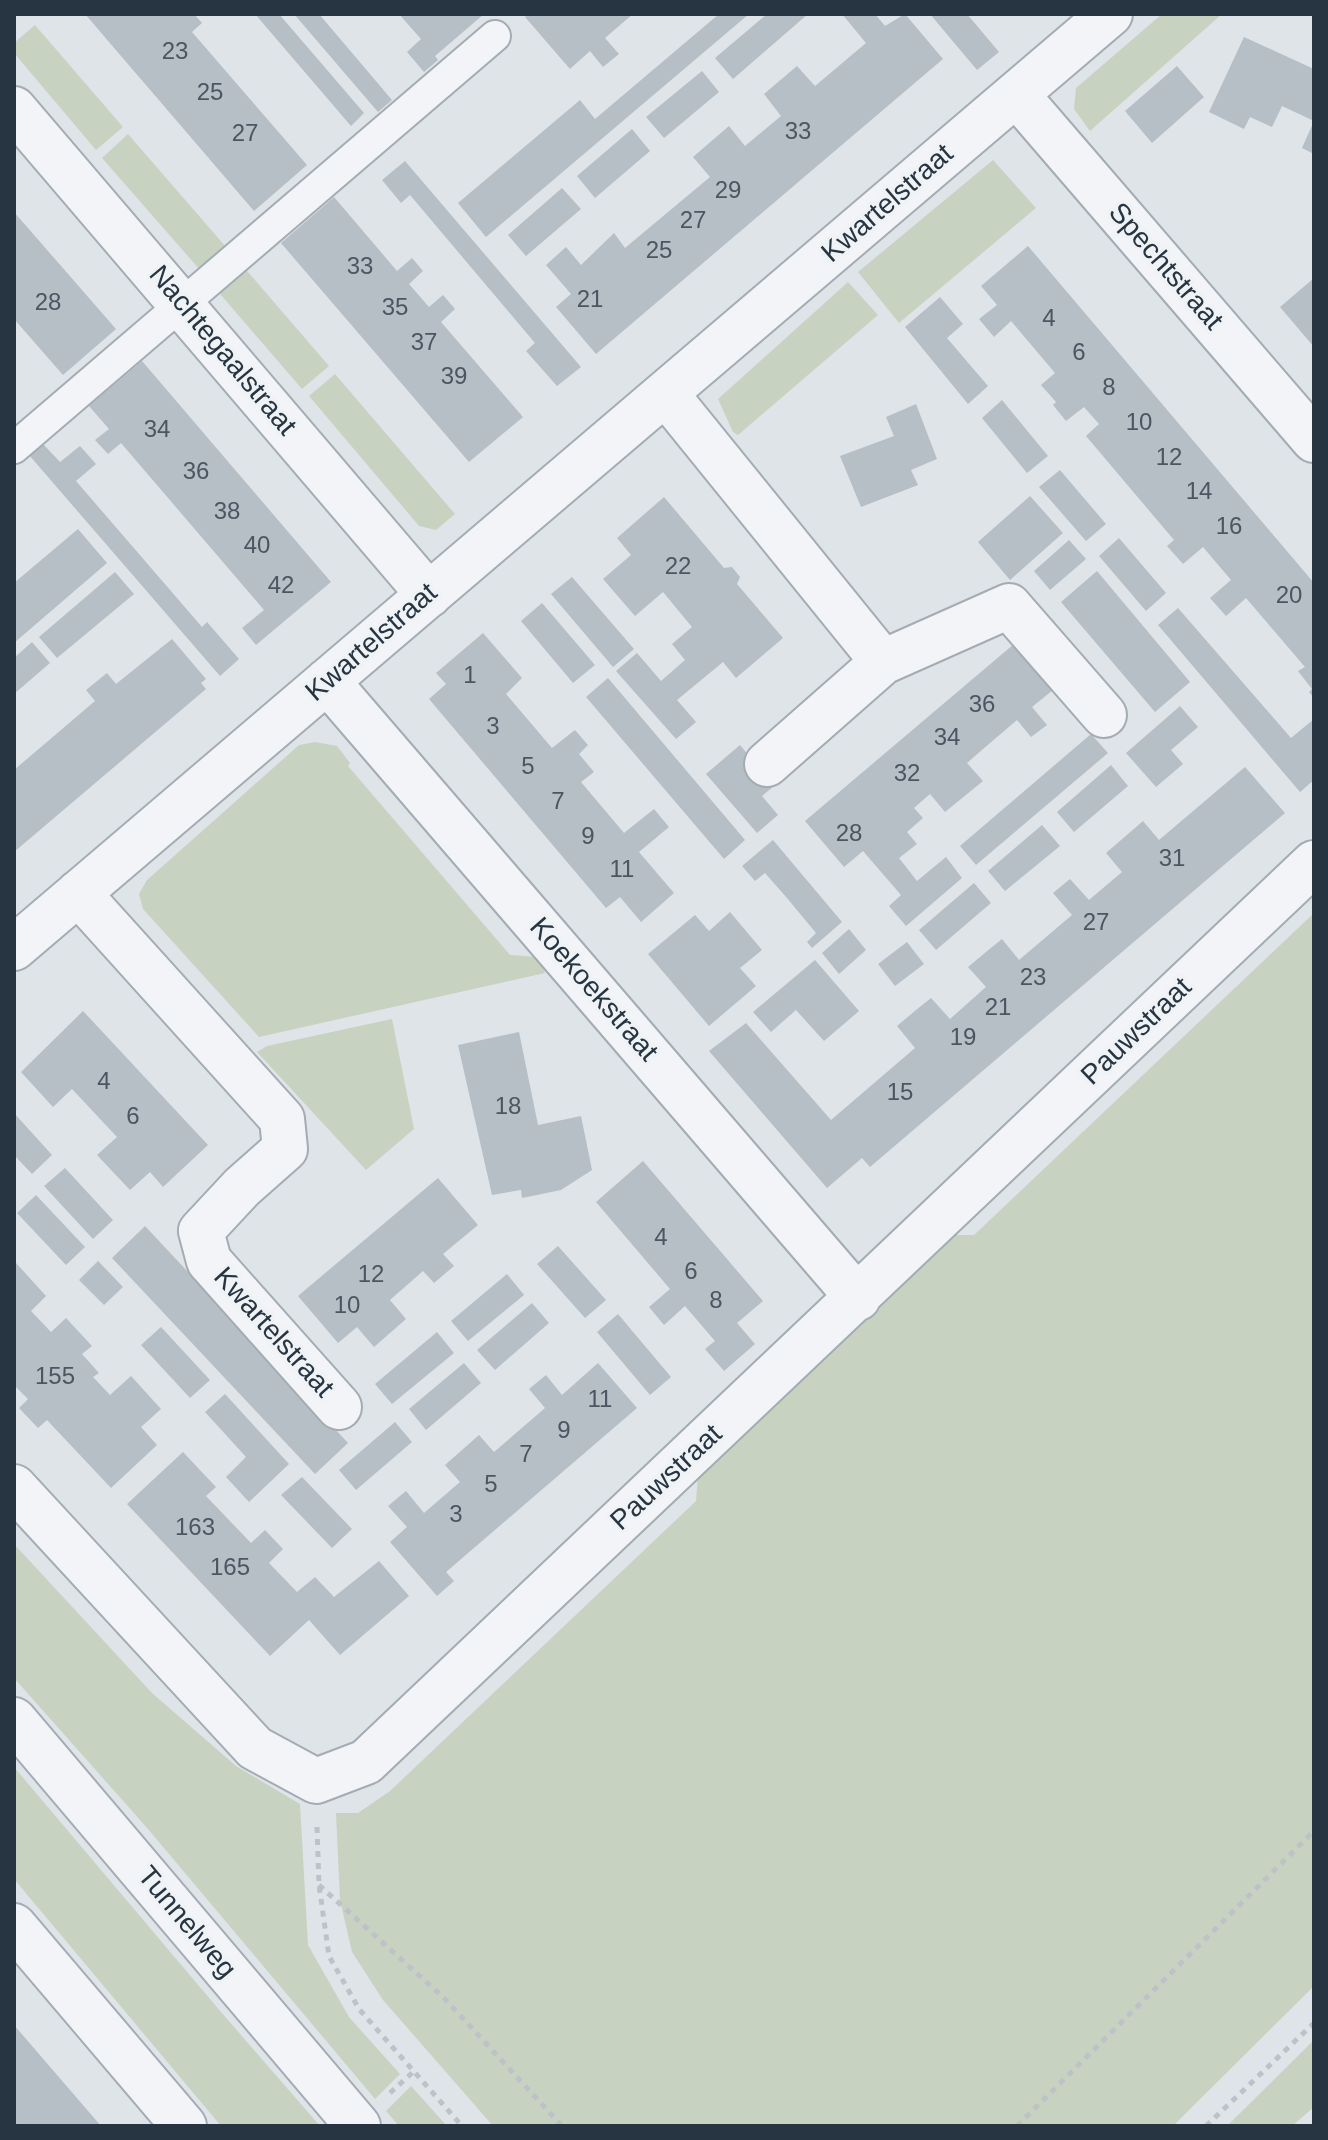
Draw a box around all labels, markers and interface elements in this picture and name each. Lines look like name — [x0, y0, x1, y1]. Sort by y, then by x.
house number: 23 — [162, 38, 188, 66]
house number: 25 — [197, 79, 223, 107]
house number: 33 — [785, 118, 811, 146]
house number: 27 — [232, 120, 258, 148]
street label: Kwartelstraat — [815, 138, 961, 270]
house number: 29 — [715, 177, 741, 205]
street label: Spechtstraat — [1101, 197, 1229, 337]
house number: 27 — [680, 207, 706, 235]
house number: 25 — [646, 237, 672, 265]
house number: 33 — [347, 253, 373, 281]
street label: Nachtegaalstraat — [141, 259, 303, 443]
house number: 21 — [577, 286, 603, 314]
house number: 28 — [35, 289, 61, 317]
house number: 35 — [382, 294, 408, 322]
house number: 4 — [1042, 305, 1056, 333]
house number: 37 — [411, 329, 437, 357]
house number: 6 — [1072, 339, 1086, 367]
house number: 39 — [441, 363, 467, 391]
house number: 8 — [1102, 374, 1116, 402]
house number: 10 — [1126, 409, 1152, 437]
house number: 34 — [144, 416, 170, 444]
house number: 12 — [1156, 444, 1182, 472]
house number: 36 — [183, 458, 209, 486]
house number: 14 — [1186, 478, 1212, 506]
house number: 38 — [214, 498, 240, 526]
house number: 16 — [1216, 513, 1242, 541]
house number: 40 — [244, 532, 270, 560]
house number: 22 — [665, 553, 691, 581]
house number: 42 — [268, 572, 294, 600]
street label: Kwartelstraat — [299, 577, 445, 709]
house number: 20 — [1276, 582, 1302, 610]
house number: 1 — [463, 662, 477, 690]
house number: 36 — [969, 691, 995, 719]
house number: 3 — [486, 713, 500, 741]
house number: 34 — [934, 724, 960, 752]
house number: 5 — [521, 753, 535, 781]
house number: 32 — [894, 760, 920, 788]
house number: 7 — [551, 788, 565, 816]
house number: 28 — [836, 820, 862, 848]
house number: 9 — [581, 823, 595, 851]
house number: 31 — [1159, 845, 1185, 873]
house number: 11 — [610, 856, 634, 884]
house number: 27 — [1083, 909, 1109, 937]
street label: Koekoekstraat — [522, 911, 664, 1069]
house number: 23 — [1020, 964, 1046, 992]
street label: Pauwstraat — [1075, 971, 1199, 1093]
house number: 21 — [985, 994, 1011, 1022]
house number: 19 — [950, 1024, 976, 1052]
house number: 4 — [97, 1068, 111, 1096]
house number: 15 — [887, 1079, 913, 1107]
house number: 18 — [495, 1093, 521, 1121]
house number: 6 — [126, 1103, 140, 1131]
house number: 4 — [654, 1224, 668, 1252]
house number: 6 — [684, 1258, 698, 1286]
street label: Kwartelstraat — [206, 1261, 340, 1405]
house number: 12 — [358, 1261, 384, 1289]
house number: 8 — [709, 1287, 723, 1315]
house number: 10 — [334, 1292, 360, 1320]
house number: 155 — [35, 1363, 75, 1391]
house number: 11 — [588, 1386, 612, 1414]
house number: 9 — [557, 1417, 571, 1445]
street label: Pauwstraat — [604, 1418, 730, 1538]
house number: 7 — [519, 1441, 533, 1469]
house number: 5 — [484, 1471, 498, 1499]
house number: 3 — [449, 1501, 463, 1529]
house number: 163 — [175, 1514, 215, 1542]
house number: 165 — [210, 1554, 250, 1582]
street label: Tunnelweg — [129, 1860, 243, 1986]

